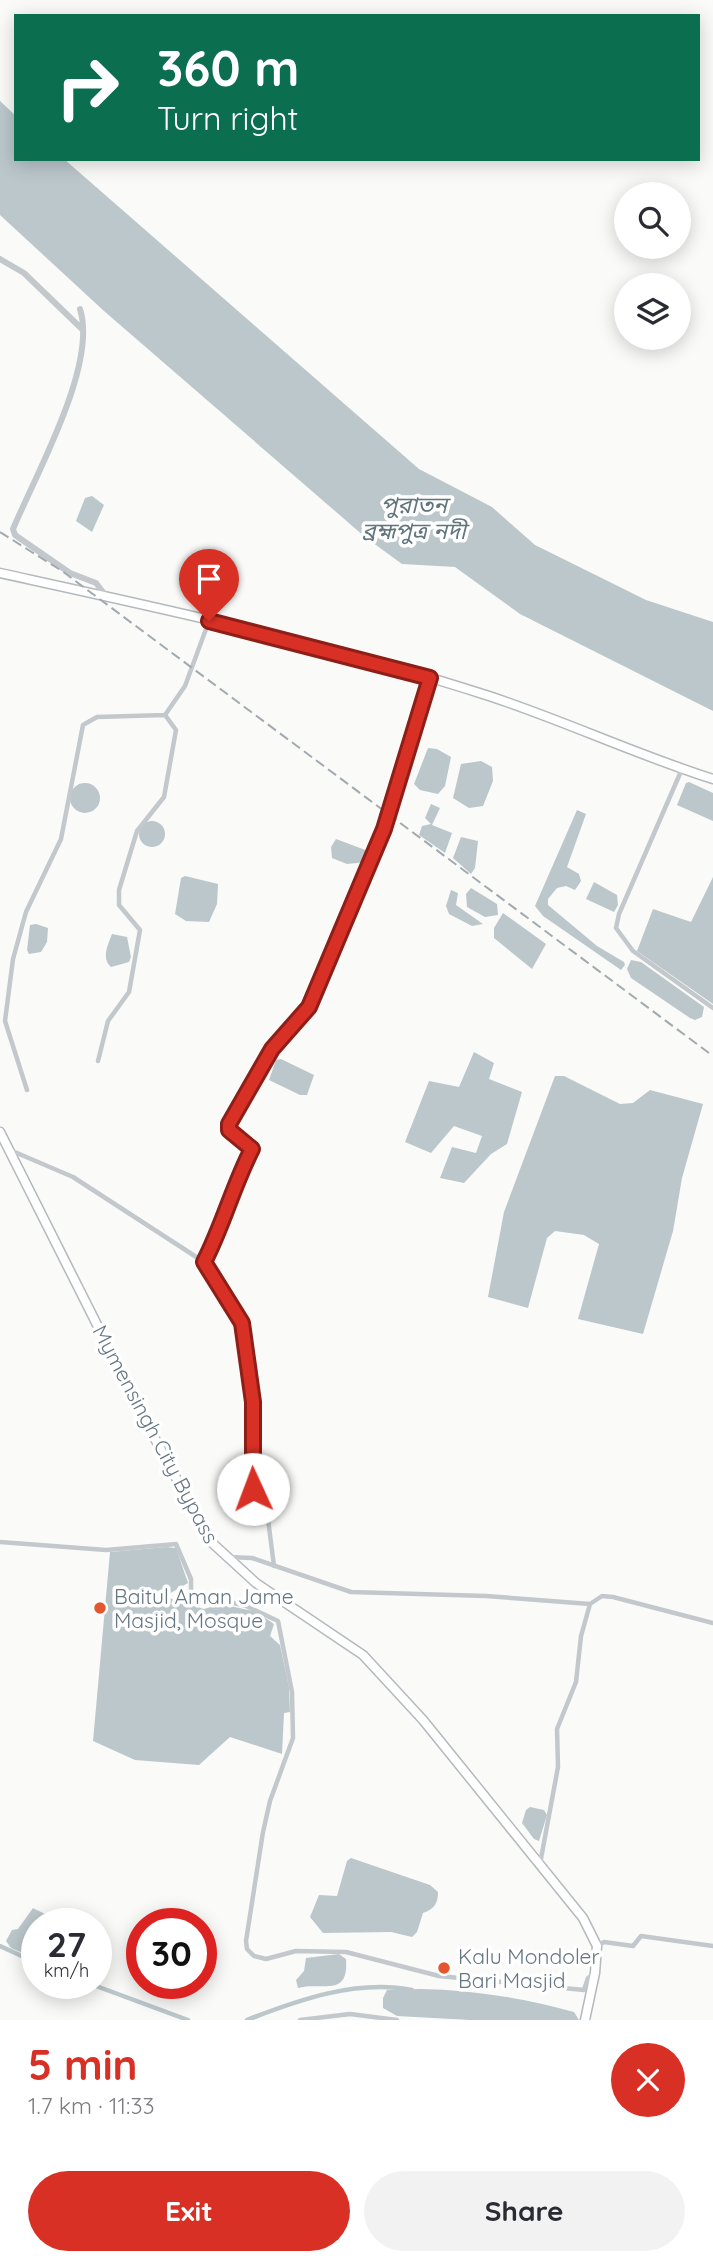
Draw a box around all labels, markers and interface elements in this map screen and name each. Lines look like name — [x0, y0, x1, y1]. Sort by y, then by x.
text: 360 m — [157, 37, 299, 98]
icon: right — [42, 42, 133, 133]
text: Turn right — [157, 98, 298, 138]
map controls — [614, 182, 691, 350]
button: search — [614, 182, 691, 259]
button: layers — [614, 273, 691, 350]
water label: পুরাতন ব্রহ্মপুত্র নদী — [362, 490, 470, 545]
pin — [179, 549, 239, 621]
icon: arrive — [190, 560, 228, 598]
street label: Mymensingh City Bypass — [87, 1320, 225, 1548]
position arrow — [216, 1452, 290, 1526]
place label: Baitul Aman Jame Masjid, Mosque — [114, 1583, 294, 1633]
marker: Baitul Aman Jame Masjid, Mosque — [92, 1600, 108, 1616]
speed limit sign: 30 — [126, 1908, 217, 1999]
text: 27 — [47, 1922, 86, 1966]
place label: Kalu Mondoler Bari Masjid — [458, 1943, 599, 1993]
text: km/h — [44, 1959, 89, 1982]
marker: Kalu Mondoler Bari Masjid — [436, 1960, 452, 1976]
text: 5 min — [28, 2038, 138, 2091]
button: close — [611, 2043, 685, 2117]
text: 1.7 km · 11:33 — [28, 2091, 155, 2120]
button: Exit — [28, 2171, 350, 2251]
button: Share — [364, 2171, 685, 2251]

